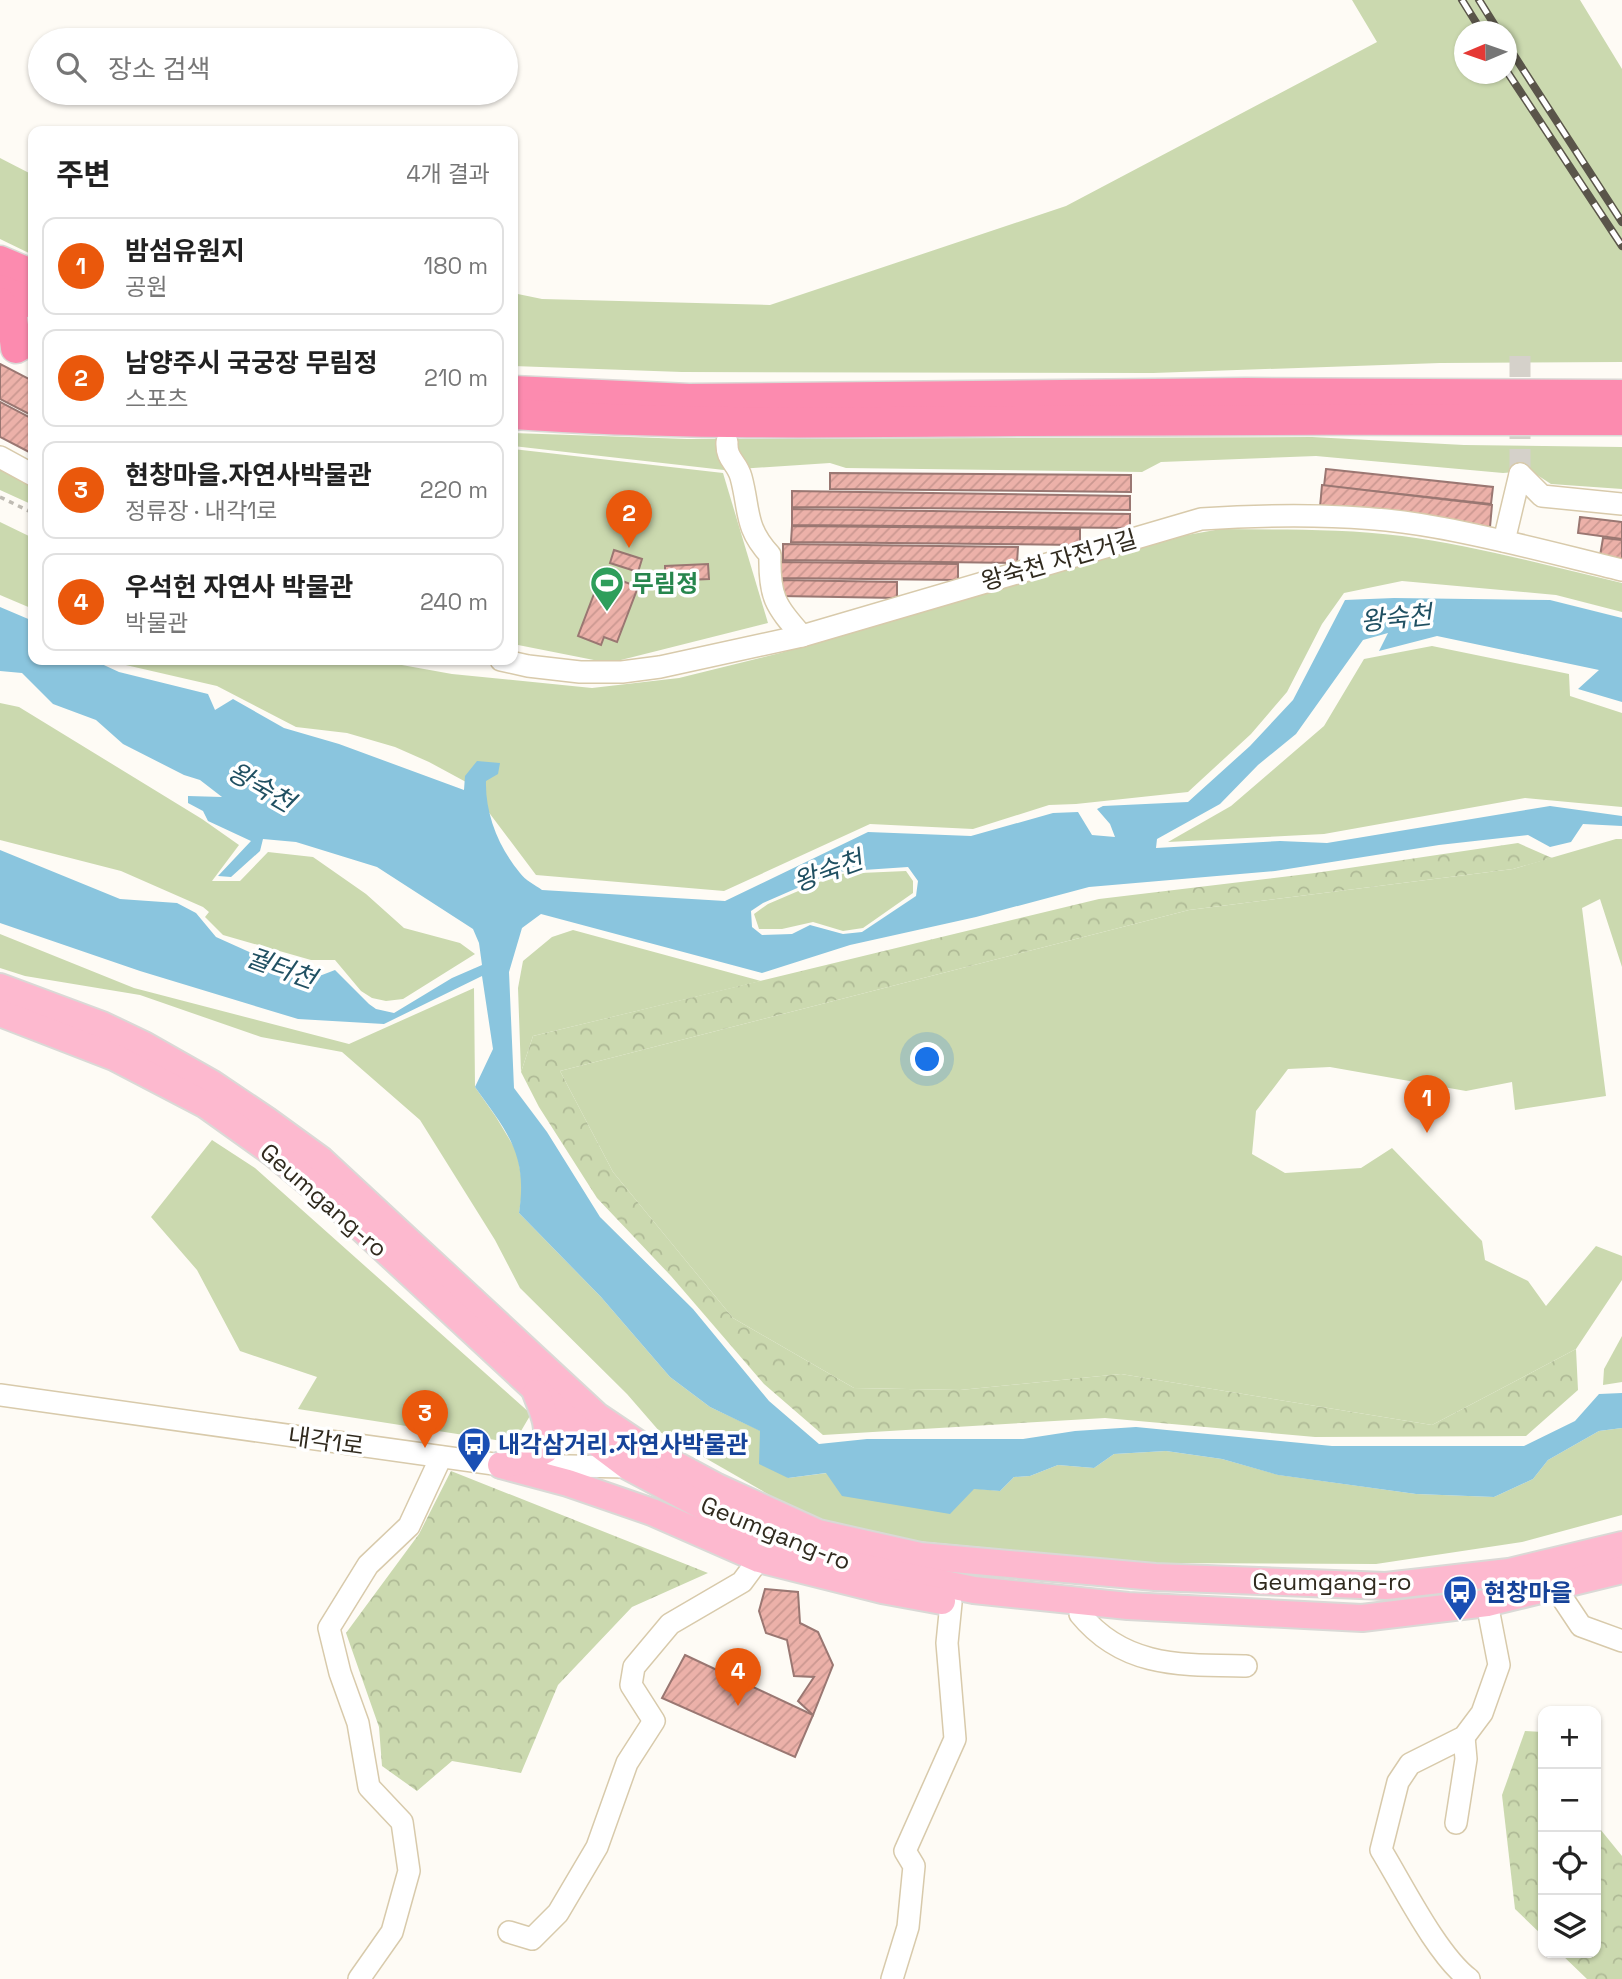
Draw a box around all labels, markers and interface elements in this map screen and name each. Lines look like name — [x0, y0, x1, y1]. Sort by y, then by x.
north arrow — [1454, 21, 1517, 84]
search box — [28, 28, 518, 105]
icon: search — [52, 48, 90, 86]
text: 장소 검색 — [108, 52, 210, 86]
text: 주변 — [56, 155, 111, 194]
text: 4개 결과 — [406, 159, 490, 189]
text: 밤섬유원지 — [125, 234, 245, 268]
text: 1 — [76, 251, 86, 281]
text: 180 m — [424, 251, 488, 281]
text: 공원 — [125, 272, 167, 302]
text: 남양주시 국궁장 무림정 — [125, 346, 377, 380]
text: 2 — [74, 363, 88, 393]
text: 210 m — [424, 363, 488, 393]
text: 스포츠 — [125, 384, 188, 414]
text: 현창마을.자연사박물관 — [125, 458, 372, 492]
text: 3 — [74, 475, 88, 505]
text: 220 m — [420, 475, 488, 505]
pin: 2 — [606, 490, 652, 548]
text: 정류장 · 내각1로 — [125, 496, 278, 526]
street label: 왕숙천 자전거길 — [977, 523, 1141, 597]
sports icon: 무림정 — [588, 564, 626, 613]
place label: 무림정 — [632, 568, 698, 599]
text: 우석헌 자연사 박물관 — [125, 570, 354, 604]
text: 4 — [74, 587, 88, 617]
text: 240 m — [420, 587, 488, 617]
water label: 왕숙천 — [1359, 597, 1437, 639]
text: 박물관 — [125, 608, 188, 638]
water label: 왕숙천 — [221, 754, 303, 821]
water label: 왕숙천 — [788, 842, 870, 899]
water label: 궐터천 — [241, 940, 323, 997]
your location — [910, 1042, 944, 1076]
pin: 1 — [1404, 1075, 1450, 1133]
street label: Geumgang-ro — [254, 1136, 394, 1264]
pin: 3 — [402, 1390, 448, 1448]
street label: 내각1로 — [286, 1420, 366, 1462]
bus stop icon: 내각삼거리.자연사박물관 — [455, 1425, 493, 1474]
place label: 내각삼거리.자연사박물관 — [498, 1429, 748, 1460]
street label: Geumgang-ro — [696, 1489, 856, 1577]
street label: Geumgang-ro — [1252, 1566, 1412, 1597]
bus stop icon: 현창마을 — [1441, 1573, 1479, 1622]
place label: 현창마을 — [1484, 1577, 1572, 1608]
pin: 4 — [715, 1648, 761, 1706]
map controls — [1538, 1706, 1601, 1958]
button: + — [1538, 1706, 1601, 1769]
button: − — [1538, 1769, 1601, 1832]
button: locate — [1538, 1832, 1601, 1895]
button: layers — [1538, 1895, 1601, 1958]

